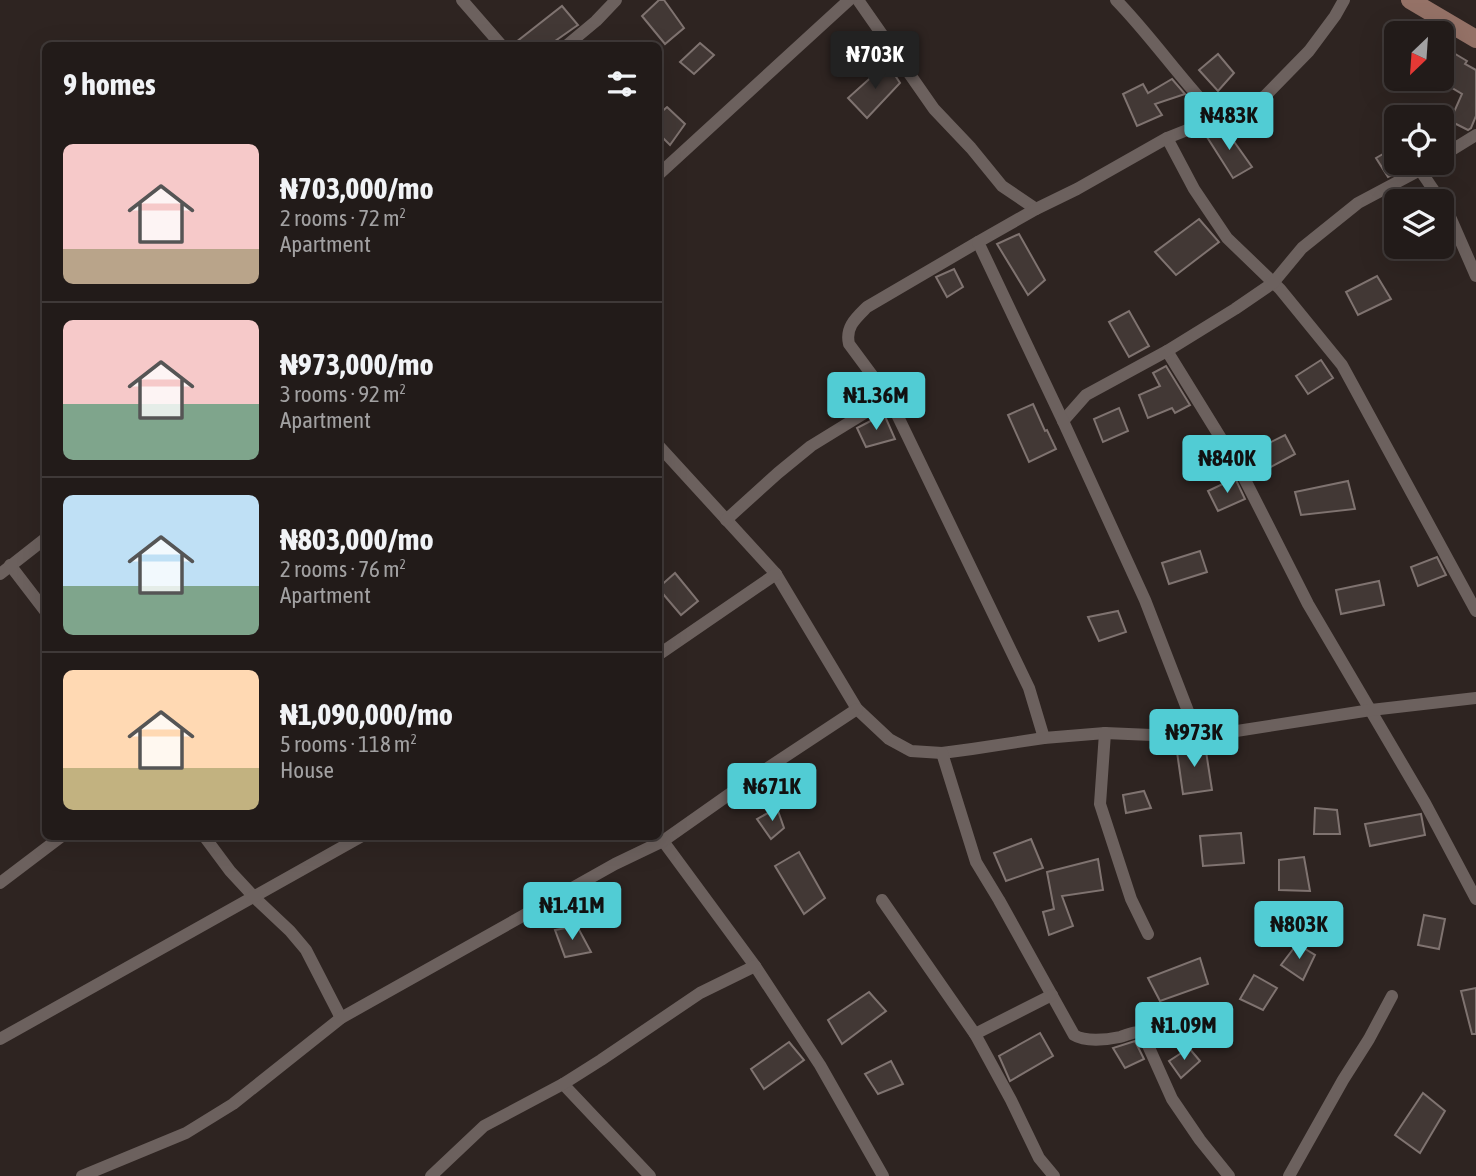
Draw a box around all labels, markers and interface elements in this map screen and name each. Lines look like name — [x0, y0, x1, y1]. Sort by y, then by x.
north arrow — [1384, 21, 1454, 91]
map controls — [1384, 21, 1454, 259]
pin: ₦703K — [826, 32, 924, 91]
text: ₦703K — [846, 41, 904, 67]
icon: filters — [603, 65, 641, 103]
text: 9 homes — [63, 67, 156, 101]
pin: ₦483K — [1180, 92, 1278, 152]
text: ₦483K — [1200, 102, 1258, 128]
button: locate — [1384, 105, 1454, 175]
text: ₦703,000/mo — [280, 171, 433, 205]
icon: home — [119, 172, 203, 256]
button: layers — [1384, 189, 1454, 259]
text: 2 rooms · 72 m² — [280, 205, 406, 231]
text: Apartment — [280, 231, 371, 257]
text: ₦973,000/mo — [280, 347, 433, 381]
icon: home — [119, 348, 203, 432]
pin: ₦1.36M — [819, 372, 933, 432]
text: 3 rooms · 92 m² — [280, 381, 406, 407]
text: ₦1.36M — [843, 382, 909, 408]
text: Apartment — [280, 407, 371, 433]
pin: ₦840K — [1178, 435, 1276, 495]
text: ₦840K — [1198, 445, 1256, 471]
text: ₦803,000/mo — [280, 522, 433, 556]
icon: home — [119, 523, 203, 607]
text: 2 rooms · 76 m² — [280, 556, 406, 582]
text: Apartment — [280, 582, 371, 608]
text: ₦1,090,000/mo — [280, 697, 453, 731]
icon: home — [119, 698, 203, 782]
pin: ₦973K — [1145, 710, 1243, 769]
text: ₦973K — [1165, 719, 1223, 745]
text: 5 rooms · 118 m² — [280, 731, 417, 757]
text: House — [280, 757, 334, 783]
pin: ₦671K — [723, 764, 821, 823]
text: ₦671K — [743, 773, 801, 799]
pin: ₦1.41M — [515, 883, 629, 942]
text: ₦1.41M — [539, 892, 605, 918]
pin: ₦803K — [1250, 902, 1348, 961]
text: ₦803K — [1270, 911, 1328, 937]
pin: ₦1.09M — [1127, 1002, 1241, 1062]
text: ₦1.09M — [1151, 1012, 1217, 1038]

